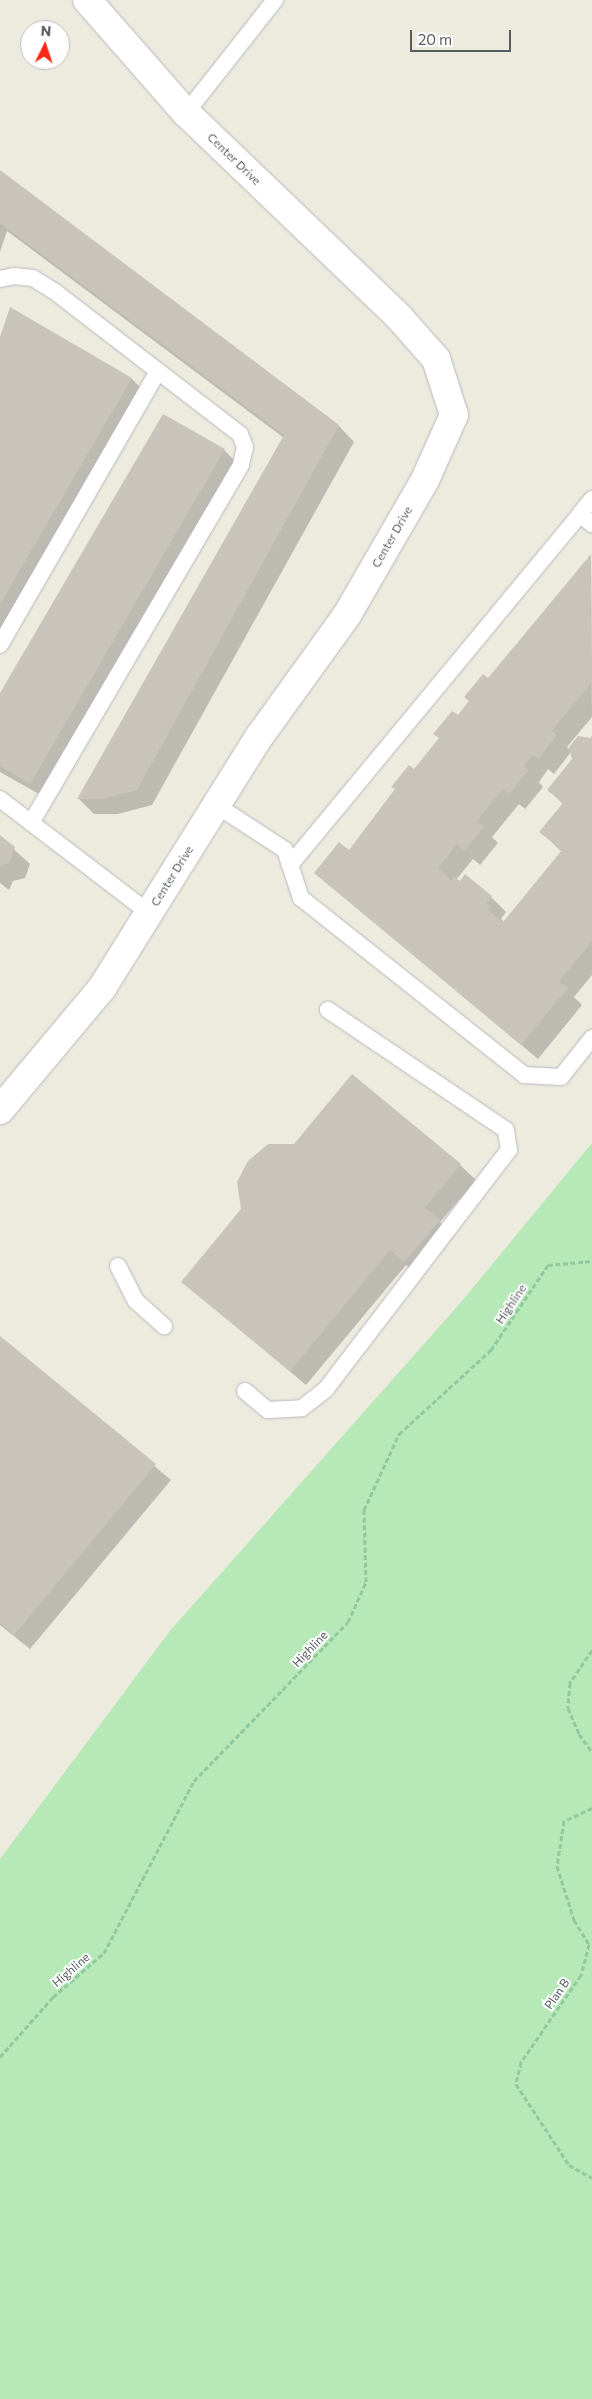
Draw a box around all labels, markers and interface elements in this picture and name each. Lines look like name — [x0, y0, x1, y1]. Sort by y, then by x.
north arrow — [20, 20, 70, 70]
scale bar — [412, 20, 513, 52]
text: N — [40, 22, 52, 39]
text: 20 m — [418, 30, 452, 48]
street label: Center Drive — [204, 130, 264, 188]
street label: Center Drive — [369, 504, 415, 570]
street label: Center Drive — [148, 843, 196, 909]
street label: Highline — [493, 1281, 529, 1327]
street label: Highline — [289, 1628, 331, 1670]
street label: Highline — [49, 1950, 93, 1990]
street label: Plan B — [541, 1976, 573, 2012]

